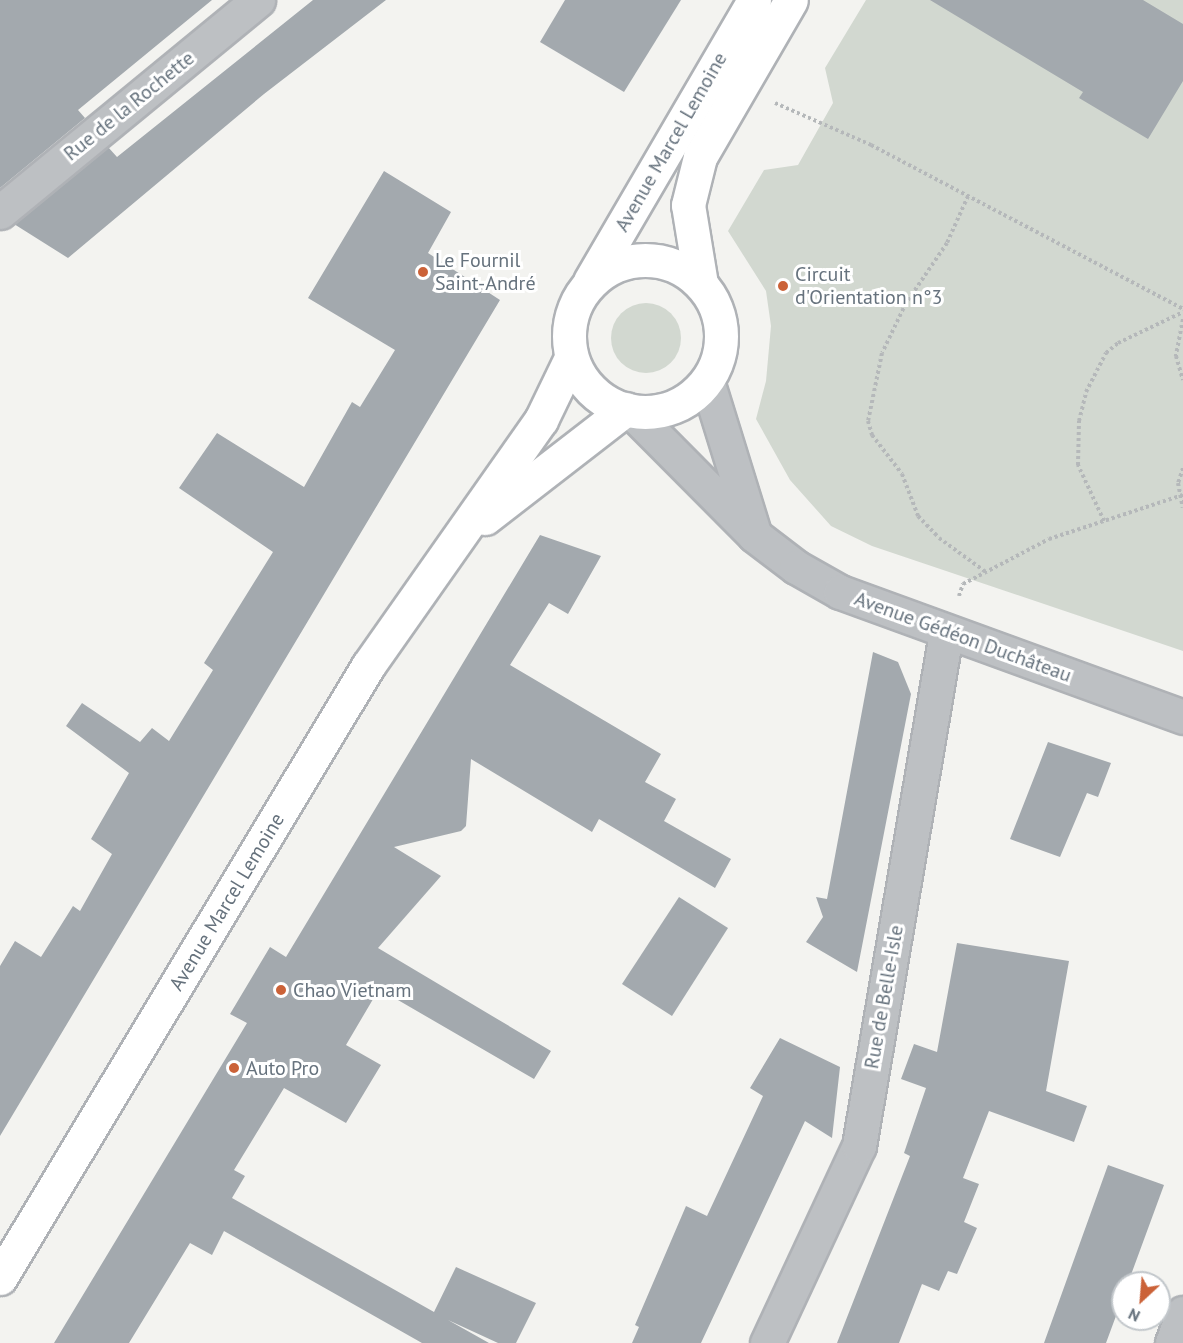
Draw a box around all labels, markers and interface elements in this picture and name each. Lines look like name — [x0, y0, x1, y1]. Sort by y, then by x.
street label: Rue de la Rochette — [59, 46, 199, 166]
street label: Avenue Marcel Lemoine — [610, 48, 732, 236]
place label: Le Fournil Saint-André — [435, 248, 536, 295]
place label: Circuit d'Orientation n°3 — [795, 262, 942, 309]
marker: Le Fournil Saint-André — [416, 265, 430, 279]
marker: Circuit d'Orientation n°3 — [776, 279, 790, 293]
street label: Avenue Gédéon Duchâteau — [851, 587, 1075, 687]
street label: Avenue Marcel Lemoine — [164, 809, 290, 995]
street label: Rue de Belle-Isle — [860, 923, 908, 1071]
place label: Chao Vietnam — [293, 978, 412, 1002]
marker: Chao Vietnam — [274, 983, 288, 997]
place label: Auto Pro — [246, 1056, 319, 1080]
marker: Auto Pro — [227, 1061, 241, 1075]
north arrow — [1111, 1271, 1171, 1331]
text: N — [1125, 1304, 1143, 1327]

